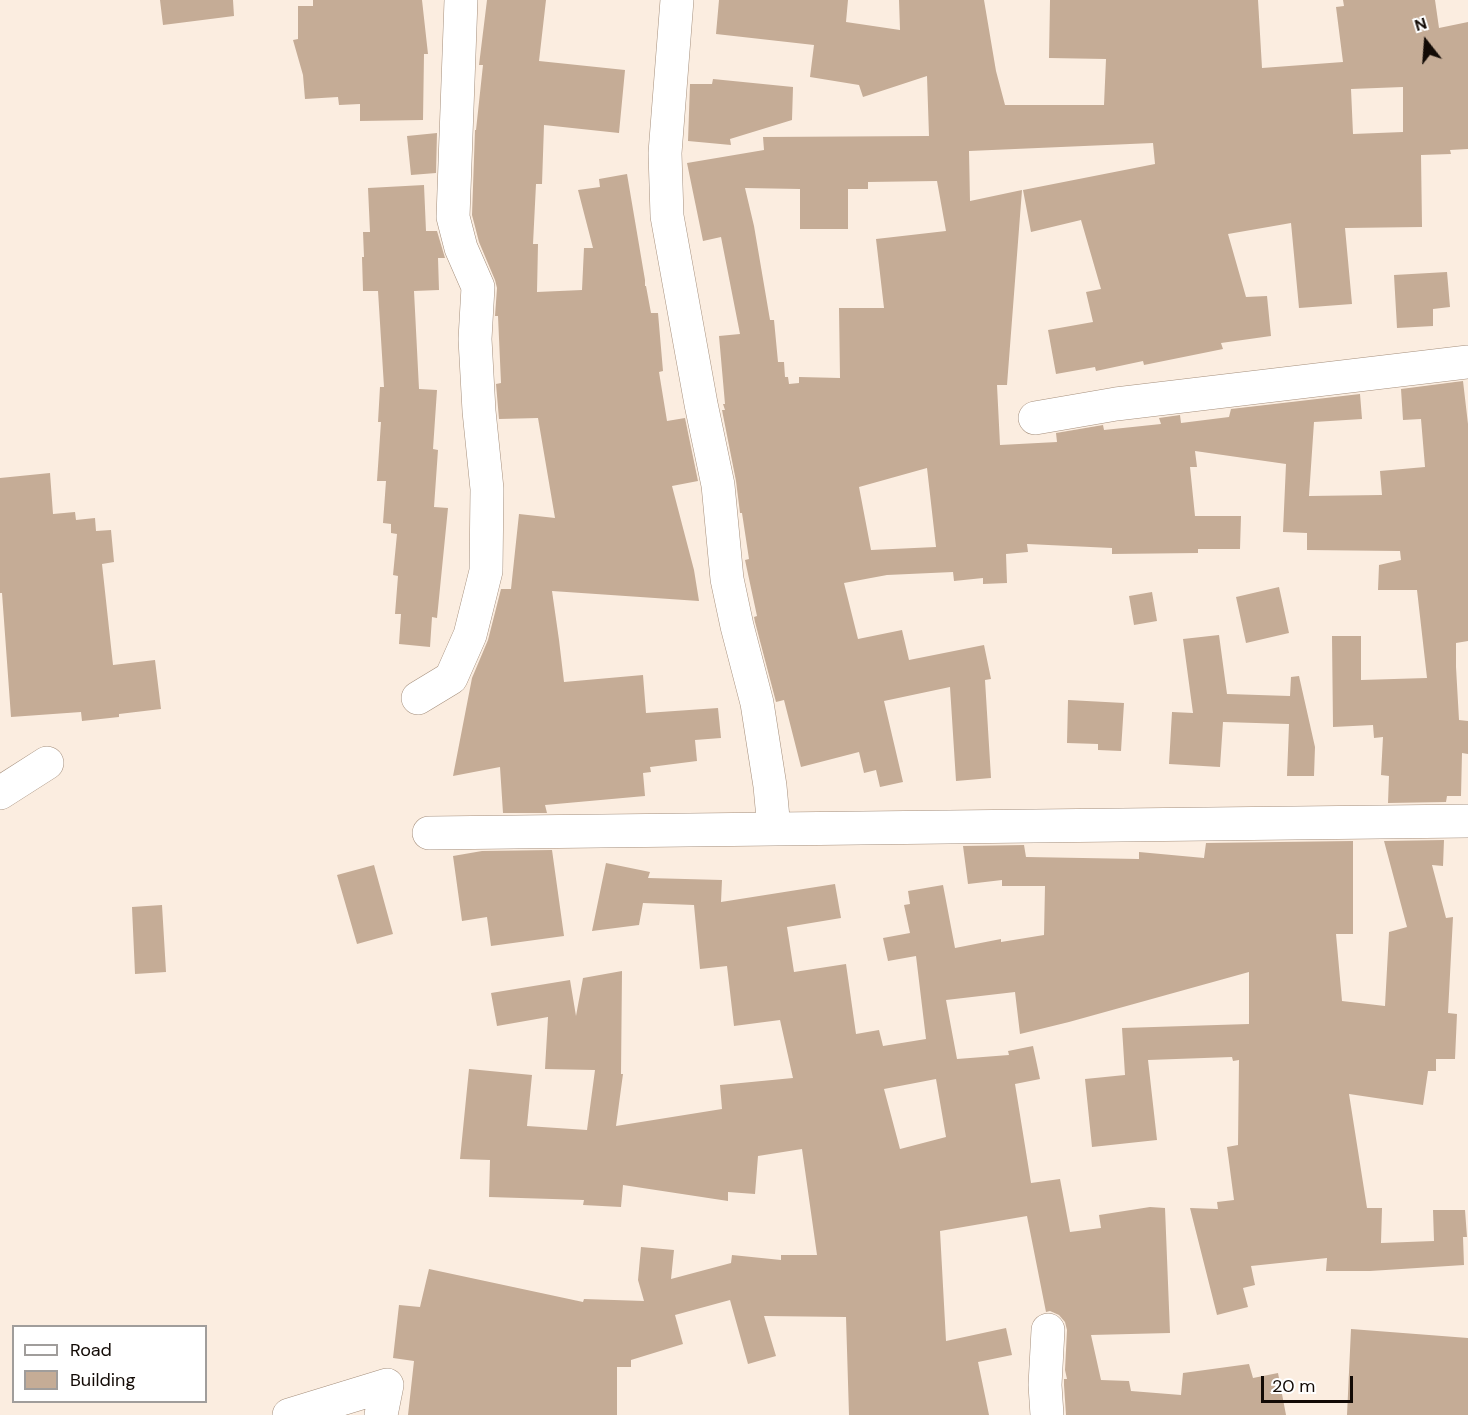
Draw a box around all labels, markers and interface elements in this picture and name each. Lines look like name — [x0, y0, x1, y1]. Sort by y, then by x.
north arrow — [1396, 12, 1456, 72]
text: N — [1412, 13, 1429, 36]
legend — [12, 1325, 207, 1403]
text: Road — [70, 1338, 112, 1362]
scale bar — [1264, 1364, 1356, 1402]
text: Building — [70, 1368, 135, 1392]
text: 20 m — [1272, 1374, 1315, 1398]

